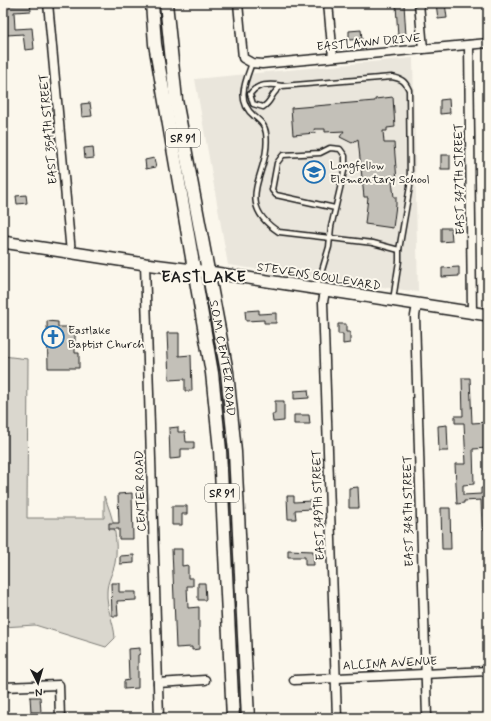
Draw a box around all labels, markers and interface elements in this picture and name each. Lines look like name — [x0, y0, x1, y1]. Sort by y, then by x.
street label: EASTLAWN DRIVE — [316, 30, 423, 56]
street label: EAST 354TH STREET — [36, 73, 62, 185]
street label: EAST 347TH STREET — [451, 123, 469, 235]
road number: SR 91 — [166, 129, 200, 147]
place label: Longfellow Elementary School — [330, 158, 430, 188]
school or university icon: Longfellow Elementary School — [301, 159, 327, 185]
street label: STEVENS BOULEVARD — [256, 259, 382, 295]
district label: EASTLAKE — [161, 267, 247, 288]
street label: S.O.M. CENTER ROAD — [205, 299, 238, 417]
place label: Eastlake Baptist Church — [68, 323, 144, 353]
church icon: Eastlake Baptist Church — [40, 324, 66, 350]
street label: EAST 349TH STREET — [309, 449, 329, 561]
street label: CENTER ROAD — [132, 450, 150, 532]
street label: EAST 348TH STREET — [400, 455, 418, 567]
road number: SR 91 — [205, 484, 239, 502]
street label: ALCINA AVENUE — [343, 654, 438, 674]
north arrow — [18, 663, 58, 703]
text: N — [35, 685, 43, 699]

